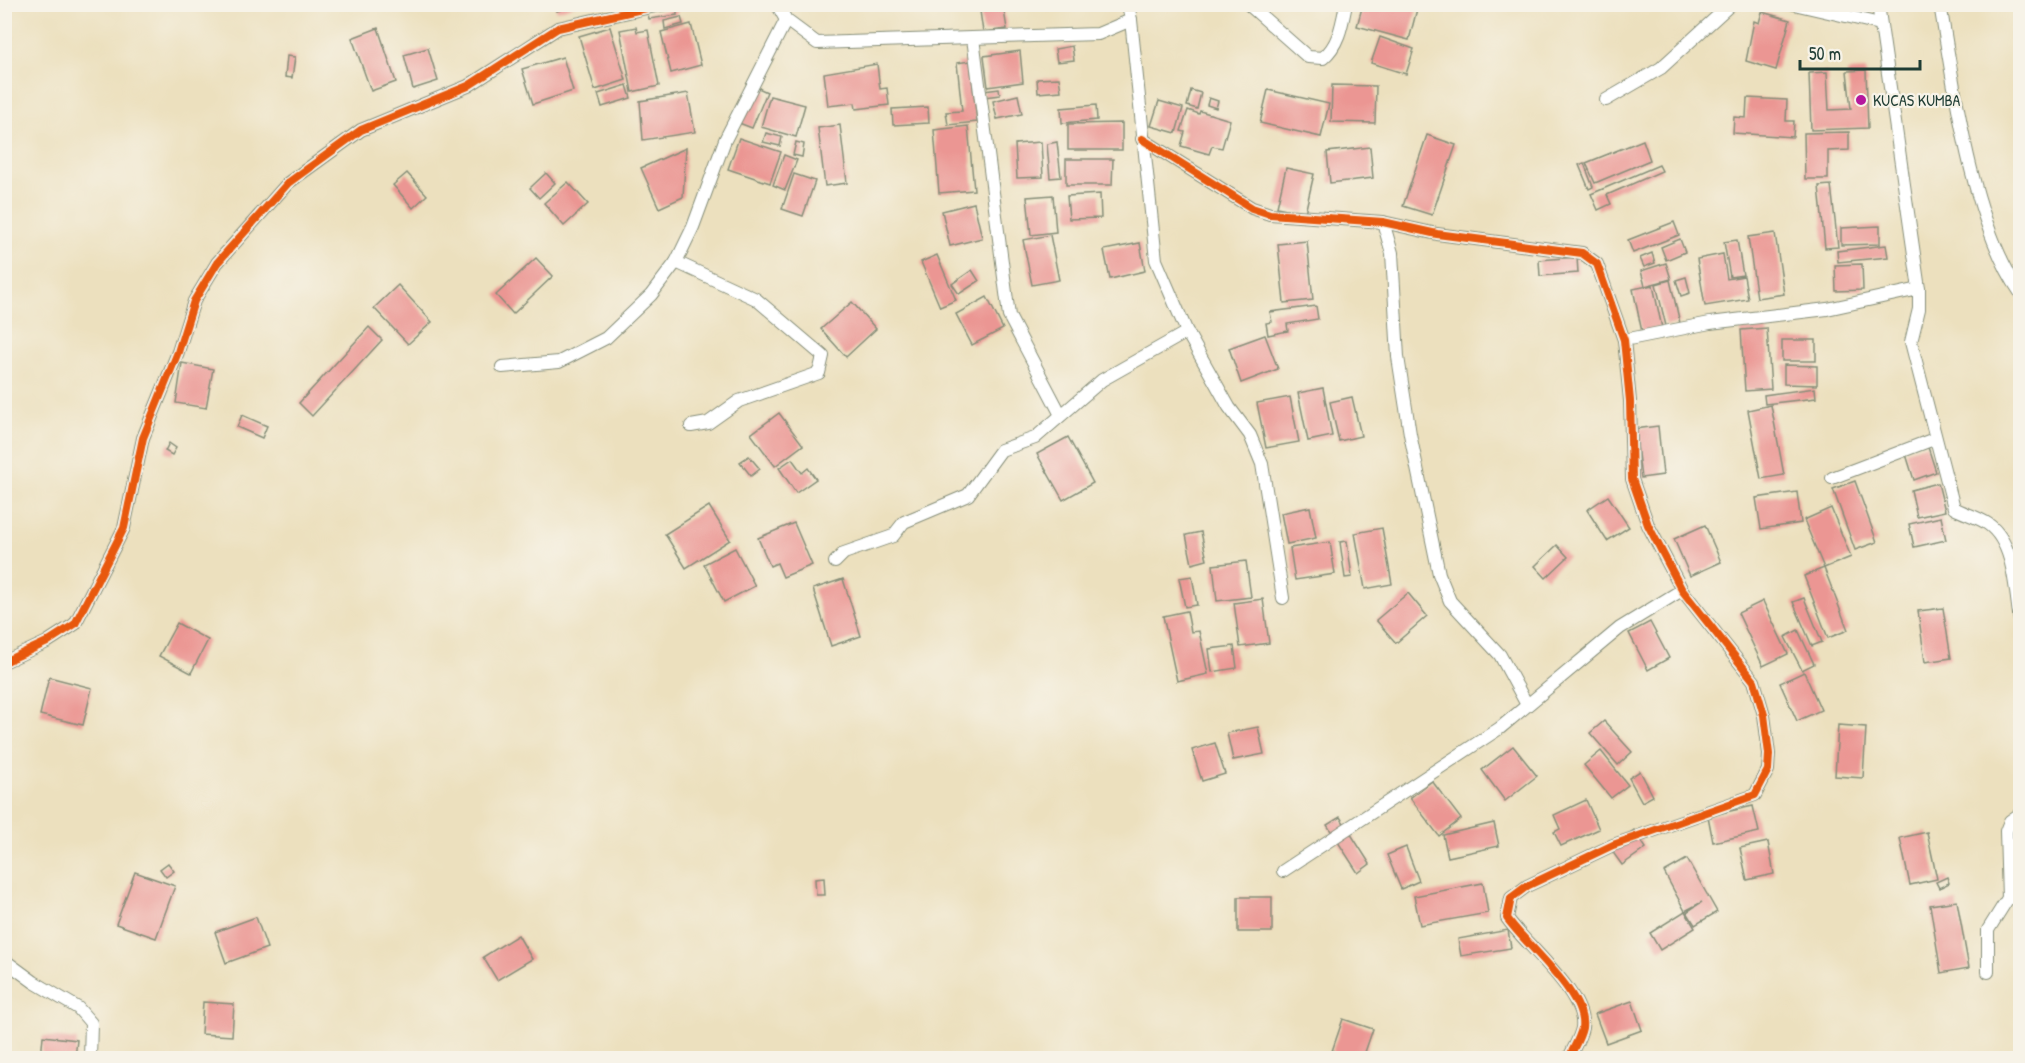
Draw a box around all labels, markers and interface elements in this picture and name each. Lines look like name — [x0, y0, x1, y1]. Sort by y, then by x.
scale bar — [1800, 33, 1920, 71]
text: 50 m — [1809, 41, 1841, 66]
place label: KUCAS KUMBA — [1873, 89, 1961, 111]
marker: KUCAS KUMBA — [1854, 93, 1868, 107]

